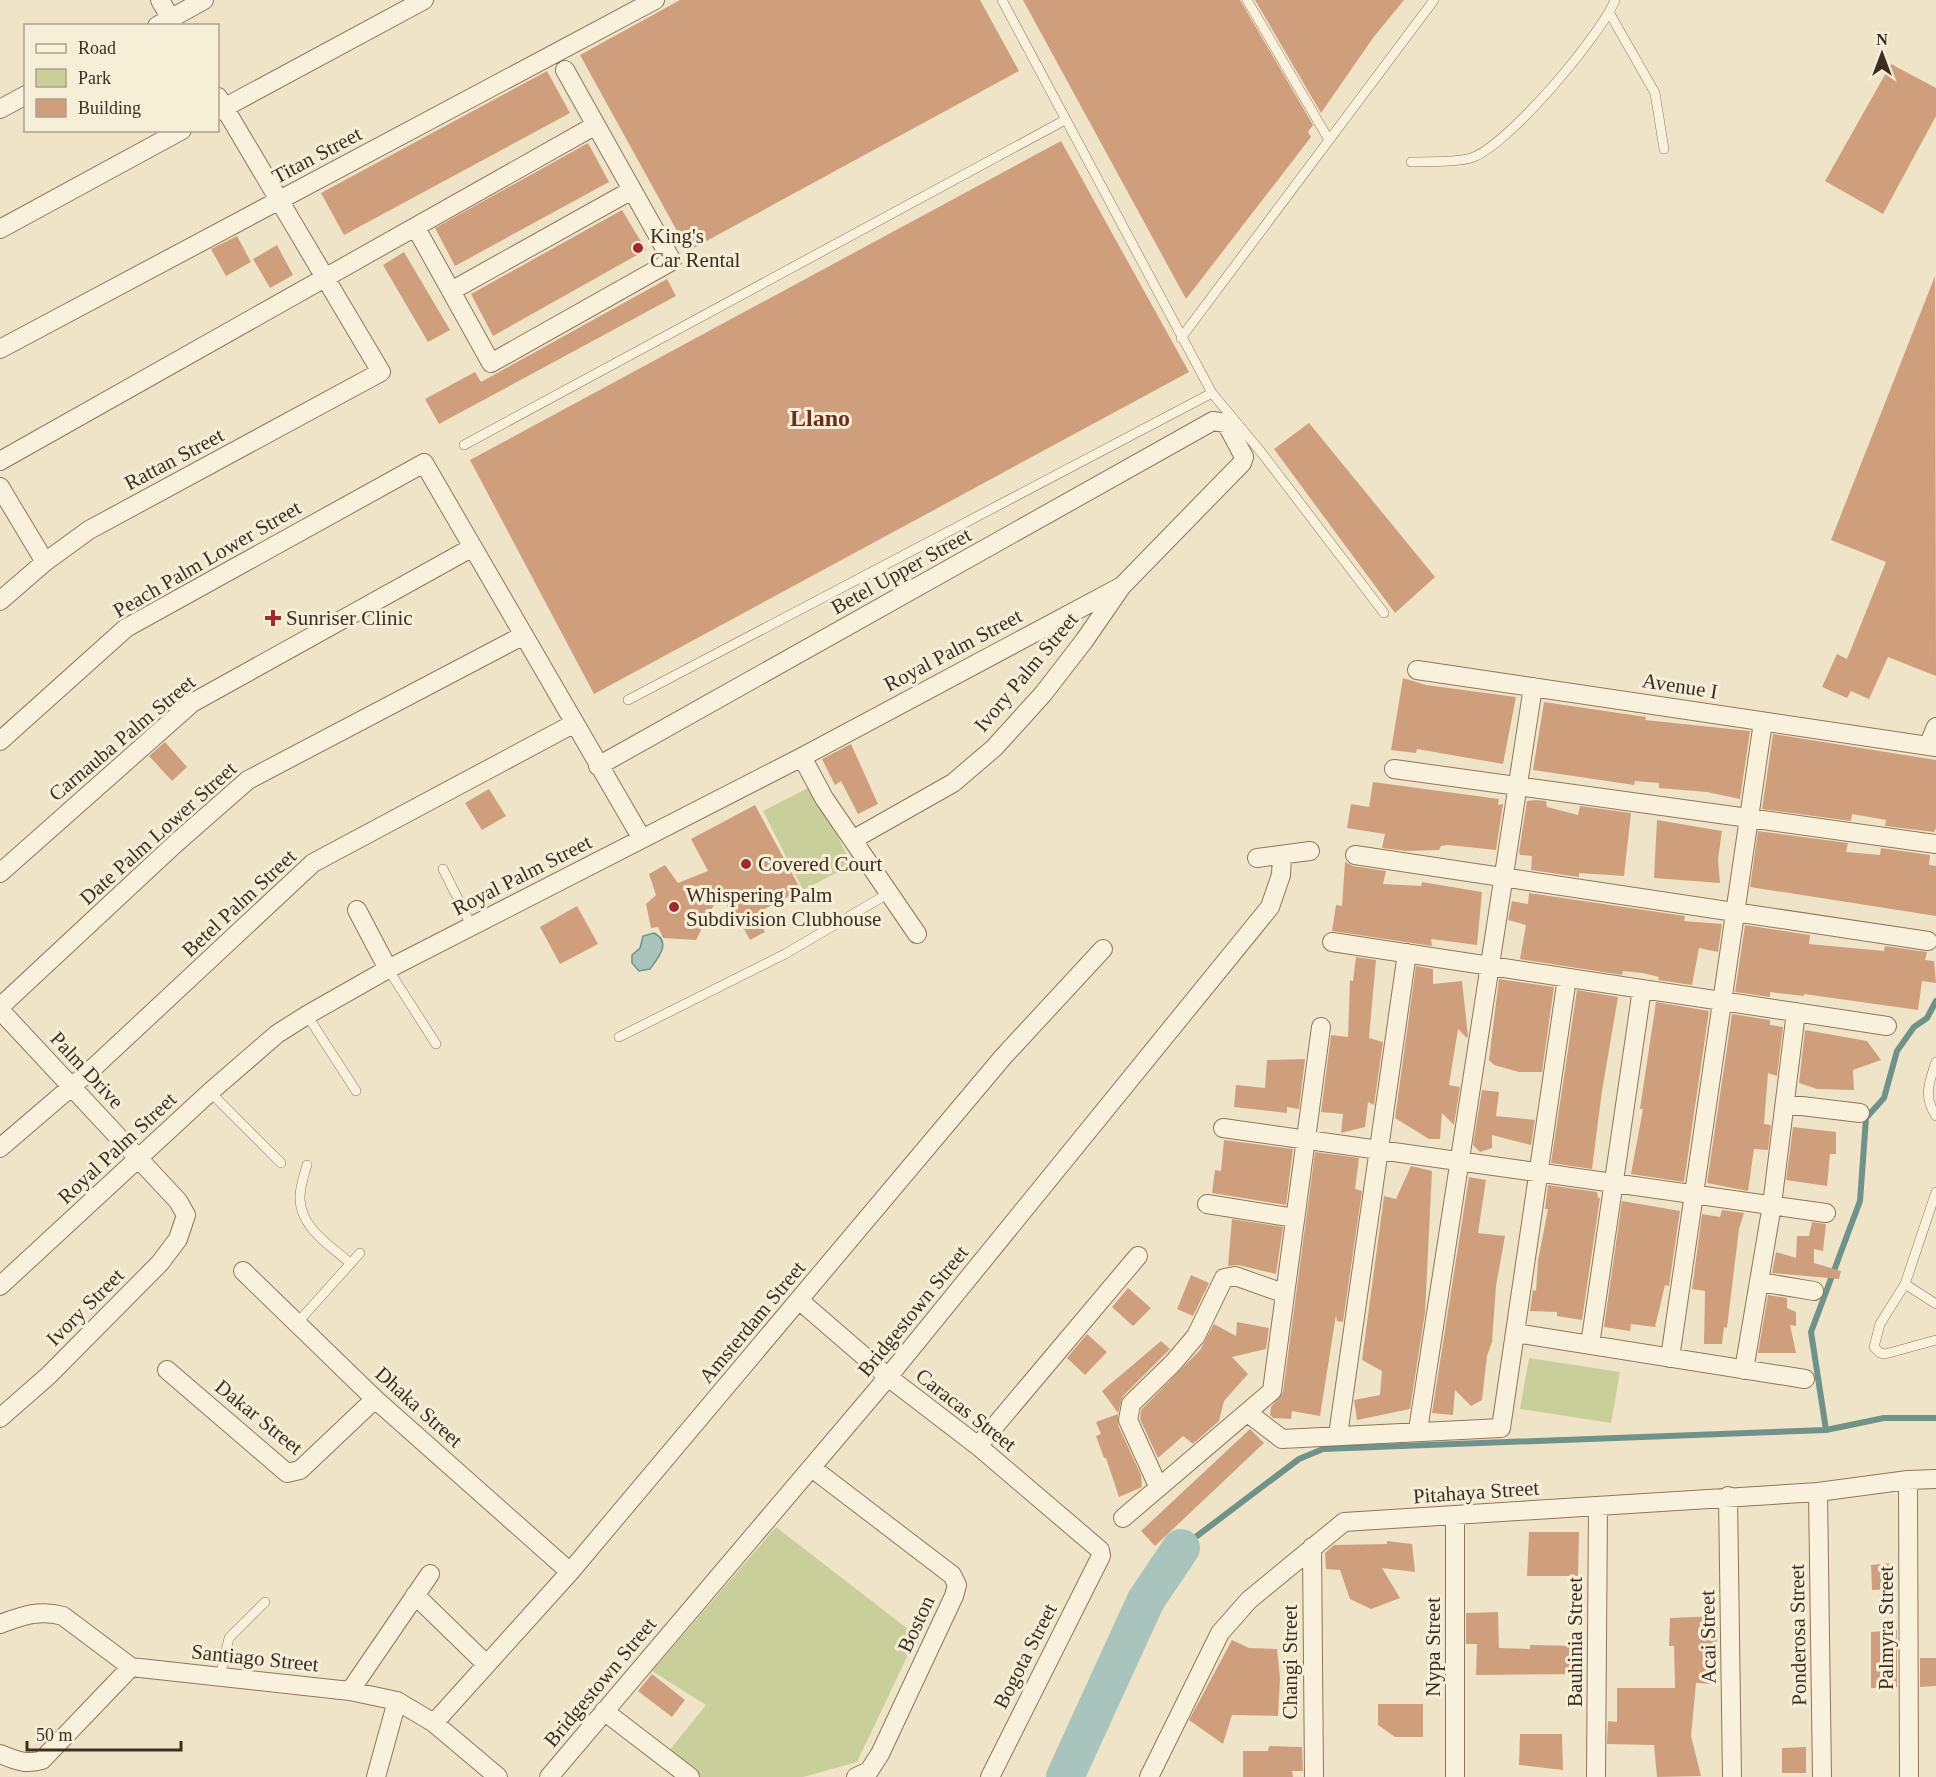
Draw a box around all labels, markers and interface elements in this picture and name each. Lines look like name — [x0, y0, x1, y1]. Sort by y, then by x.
legend — [24, 24, 219, 132]
north arrow — [1852, 24, 1912, 84]
text: N — [1876, 31, 1888, 48]
text: Road — [78, 38, 116, 58]
text: Park — [78, 68, 111, 88]
text: Building — [78, 98, 141, 118]
street label: Titan Street — [268, 121, 366, 189]
place label: King's Car Rental — [650, 224, 741, 272]
marker: King's Car Rental — [631, 241, 645, 255]
district label: Llano — [790, 405, 850, 431]
street label: Rattan Street — [120, 423, 228, 495]
street label: Peach Palm Lower Street — [109, 495, 305, 623]
street label: Betel Upper Street — [827, 523, 975, 619]
street label: Royal Palm Street — [880, 603, 1026, 696]
place label: Sunriser Clinic — [286, 606, 413, 630]
street label: Ivory Palm Street — [969, 607, 1083, 736]
marker: Sunriser Clinic — [264, 609, 282, 627]
street label: Avenue I — [1641, 668, 1719, 704]
street label: Carnauba Palm Street — [44, 670, 200, 806]
street label: Date Palm Lower Street — [75, 756, 241, 910]
street label: Royal Palm Street — [448, 830, 596, 920]
street label: Betel Palm Street — [177, 844, 301, 962]
place label: Covered Court — [758, 852, 882, 876]
marker: Covered Court — [739, 857, 753, 871]
place label: Whispering Palm Subdivision Clubhouse — [686, 883, 881, 931]
marker: Whispering Palm Subdivision Clubhouse — [667, 900, 681, 914]
street label: Palm Drive — [45, 1027, 129, 1113]
street label: Royal Palm Street — [53, 1087, 181, 1209]
street label: Bridgestown Street — [853, 1241, 973, 1381]
street label: Amsterdam Street — [694, 1256, 810, 1388]
street label: Ivory Street — [41, 1263, 129, 1351]
street label: Dhaka Street — [370, 1362, 468, 1453]
street label: Caracas Street — [911, 1363, 1021, 1457]
street label: Dakar Street — [210, 1374, 308, 1460]
street label: Pitahaya Street — [1412, 1476, 1540, 1508]
street label: Ponderosa Street — [1785, 1564, 1811, 1706]
street label: Palmyra Street — [1874, 1566, 1898, 1690]
street label: Bauhinia Street — [1563, 1577, 1587, 1707]
street label: Acai Street — [1695, 1590, 1721, 1684]
street label: Boston — [893, 1592, 940, 1656]
street label: Nypa Street — [1421, 1597, 1445, 1697]
street label: Bogota Street — [988, 1599, 1062, 1713]
street label: Changi Street — [1278, 1604, 1302, 1719]
street label: Bridgestown Street — [539, 1612, 661, 1752]
street label: Santiago Street — [190, 1639, 320, 1677]
scale bar — [27, 1714, 182, 1752]
text: 50 m — [36, 1725, 73, 1745]

